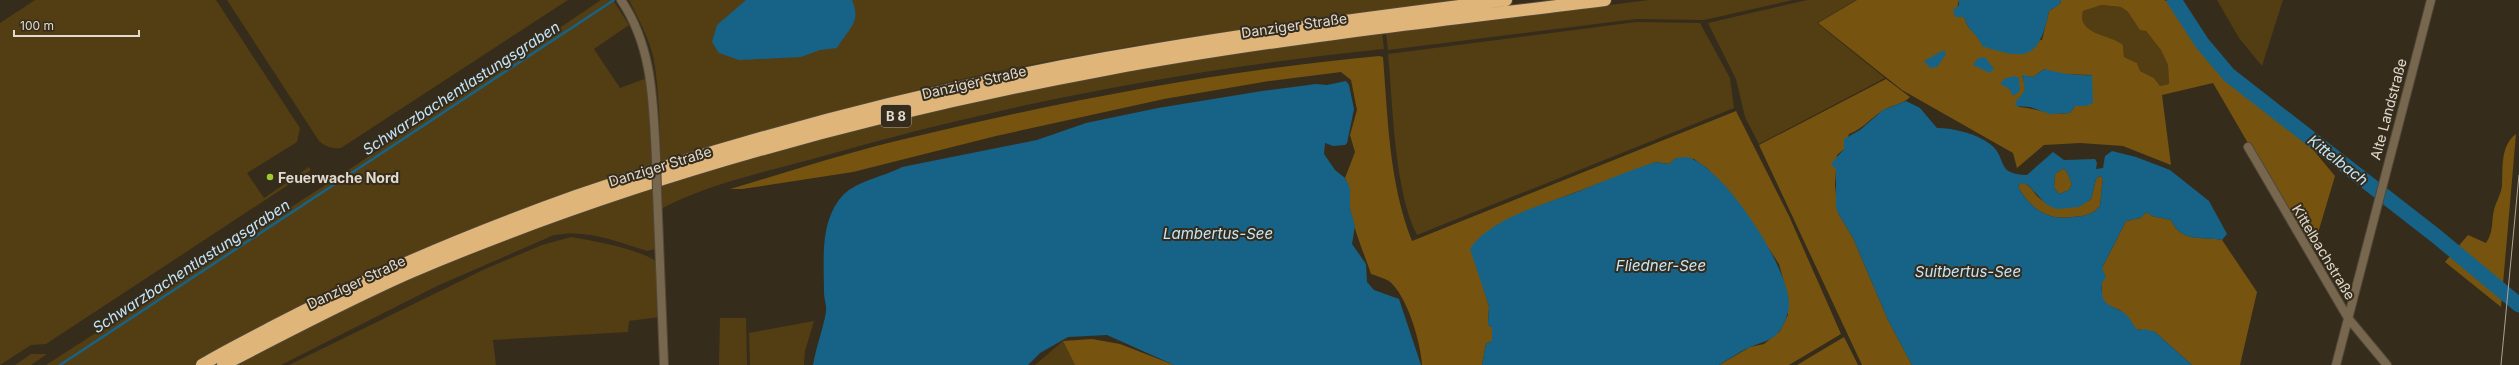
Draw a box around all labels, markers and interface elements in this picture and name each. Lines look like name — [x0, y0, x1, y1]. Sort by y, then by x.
street label: Danziger Straße — [1240, 9, 1348, 41]
scale bar — [14, 12, 139, 38]
water label: Schwarzbachentlastungsgraben — [359, 17, 563, 159]
text: 100 m — [20, 18, 54, 33]
street label: Alte Landstraße — [2366, 56, 2410, 162]
street label: Danziger Straße — [920, 62, 1028, 102]
road number: B 8 — [881, 105, 911, 127]
water label: Kittelbach — [2304, 131, 2372, 190]
street label: Danziger Straße — [606, 142, 714, 190]
place label: Feuerwache Nord — [278, 169, 399, 186]
marker: Feuerwache Nord — [265, 172, 275, 182]
water label: Schwarzbachentlastungsgraben — [89, 195, 293, 337]
street label: Kittelbachstraße — [2289, 201, 2359, 303]
water label: Lambertus-See — [1163, 224, 1273, 243]
street label: Danziger Straße — [304, 252, 408, 312]
water label: Fliedner-See — [1616, 256, 1706, 275]
water label: Suitbertus-See — [1915, 262, 2021, 281]

